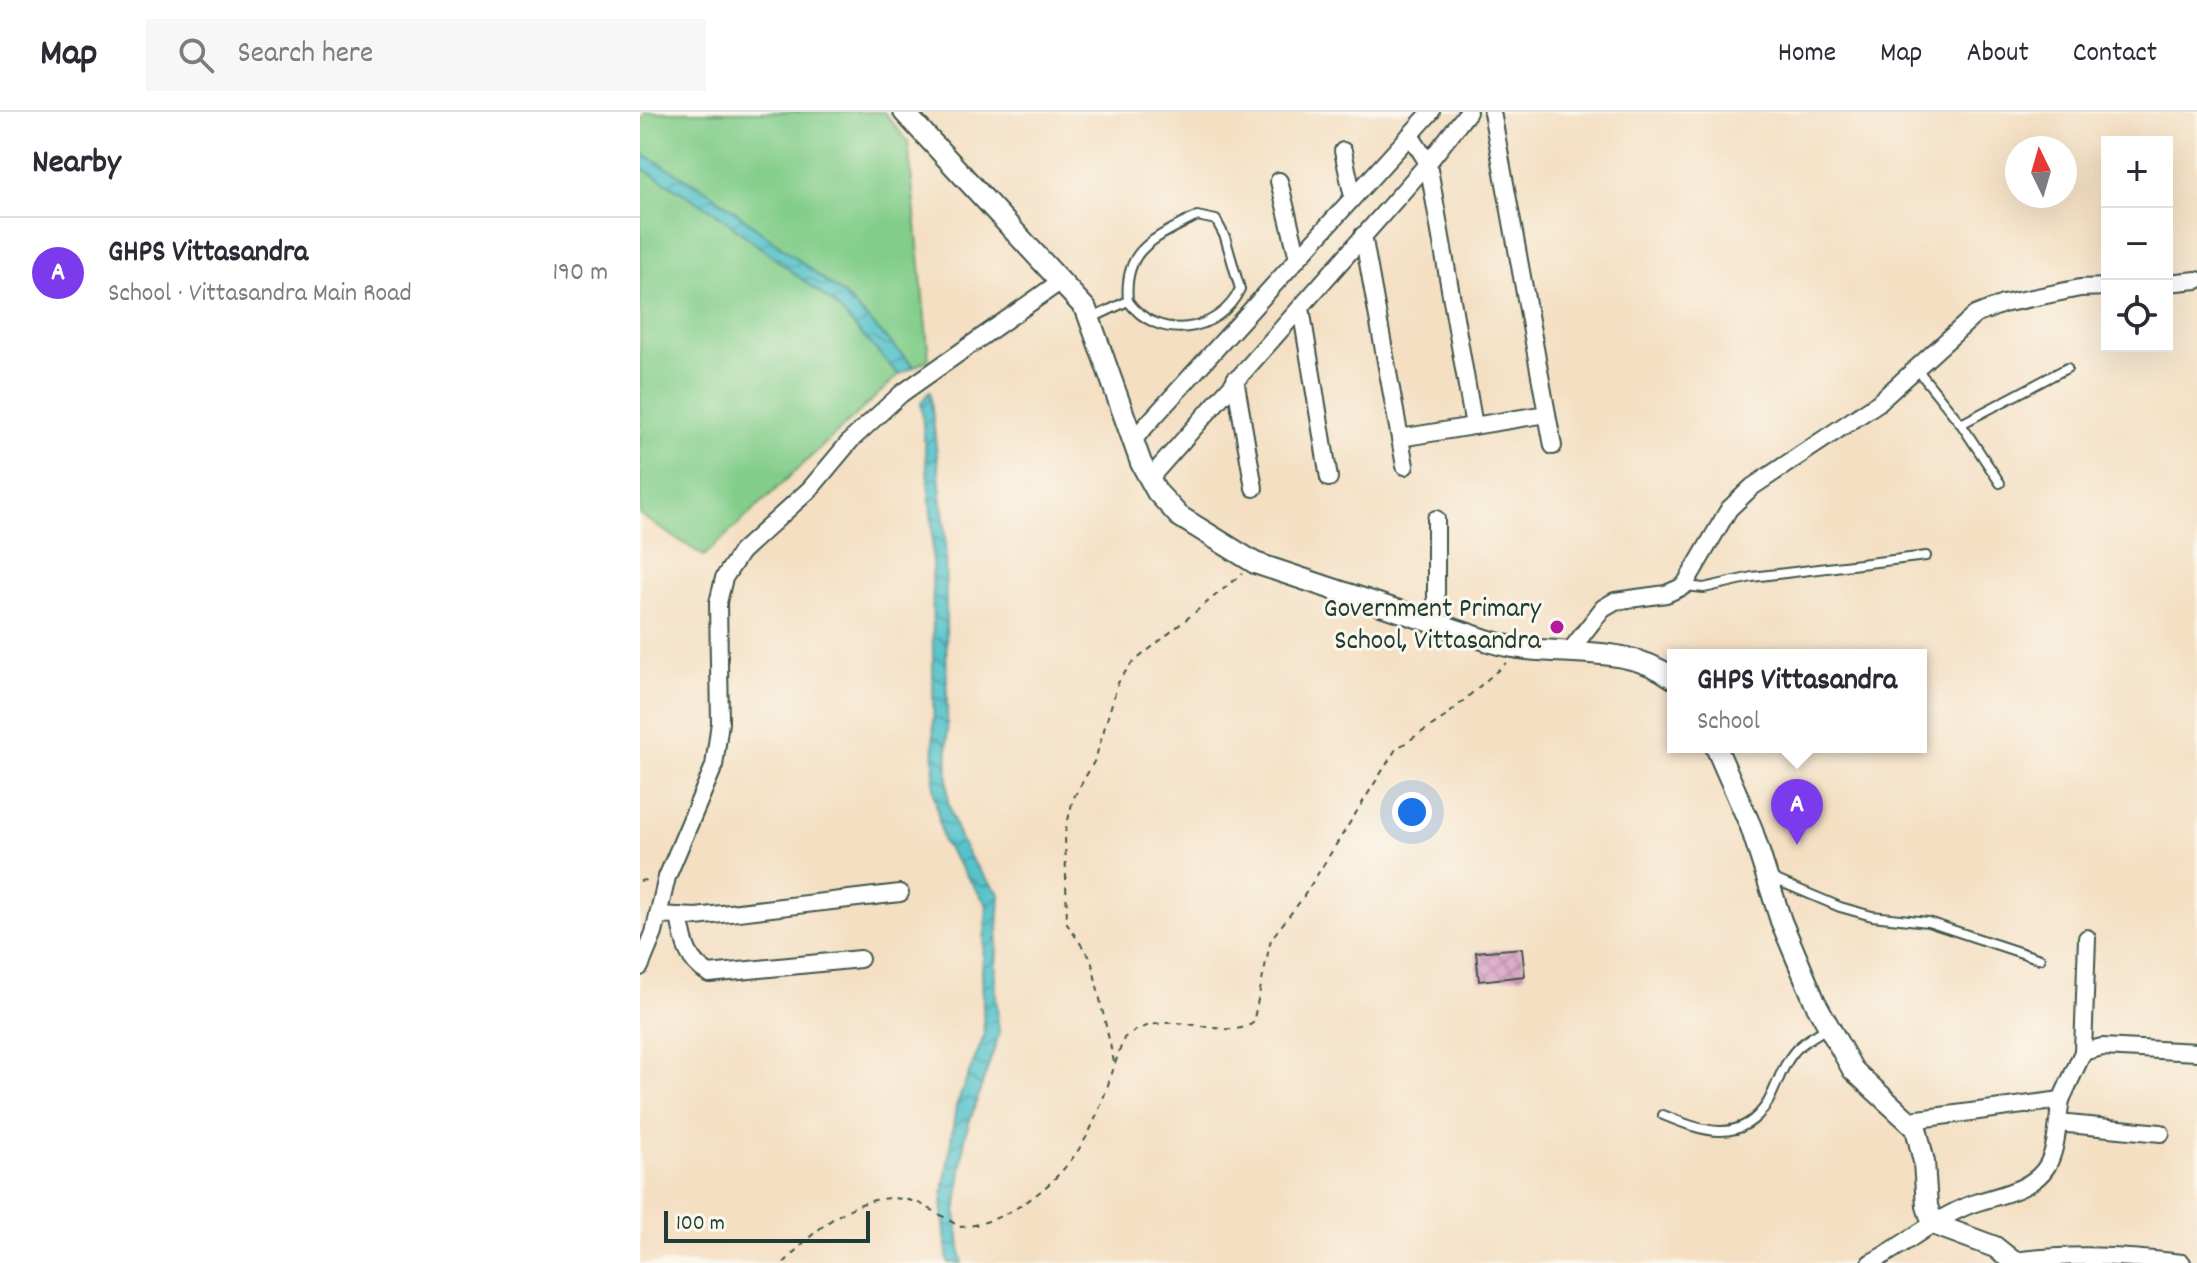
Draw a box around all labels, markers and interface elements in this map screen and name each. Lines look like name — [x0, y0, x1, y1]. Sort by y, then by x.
search box — [146, 19, 706, 91]
text: Map — [40, 28, 98, 83]
icon: search — [174, 33, 218, 77]
text: Search here — [238, 34, 373, 77]
text: Home — [1778, 35, 1836, 75]
text: Map — [1880, 35, 1922, 75]
text: About — [1966, 35, 2029, 75]
text: Contact — [2073, 35, 2157, 75]
north arrow — [2005, 136, 2077, 208]
map controls — [2101, 136, 2173, 352]
button: + — [2101, 136, 2173, 208]
text: Nearby — [32, 140, 121, 189]
button: − — [2101, 208, 2173, 280]
text: GHPS Vittasandra — [108, 233, 308, 276]
text: A — [51, 255, 65, 292]
text: 190 m — [552, 255, 608, 292]
text: School · Vittasandra Main Road — [108, 276, 412, 313]
button: locate — [2101, 280, 2173, 352]
place label: Government Primary School, Vittasandra — [1324, 591, 1542, 663]
marker: Government Primary School, Vittasandra — [1548, 618, 1566, 636]
popup — [1667, 649, 1927, 753]
text: GHPS Vittasandra — [1697, 661, 1897, 704]
text: School — [1697, 704, 1760, 741]
pin: A — [1771, 779, 1823, 845]
your location — [1392, 792, 1432, 832]
scale bar — [664, 1207, 870, 1243]
text: 100 m — [676, 1209, 725, 1240]

